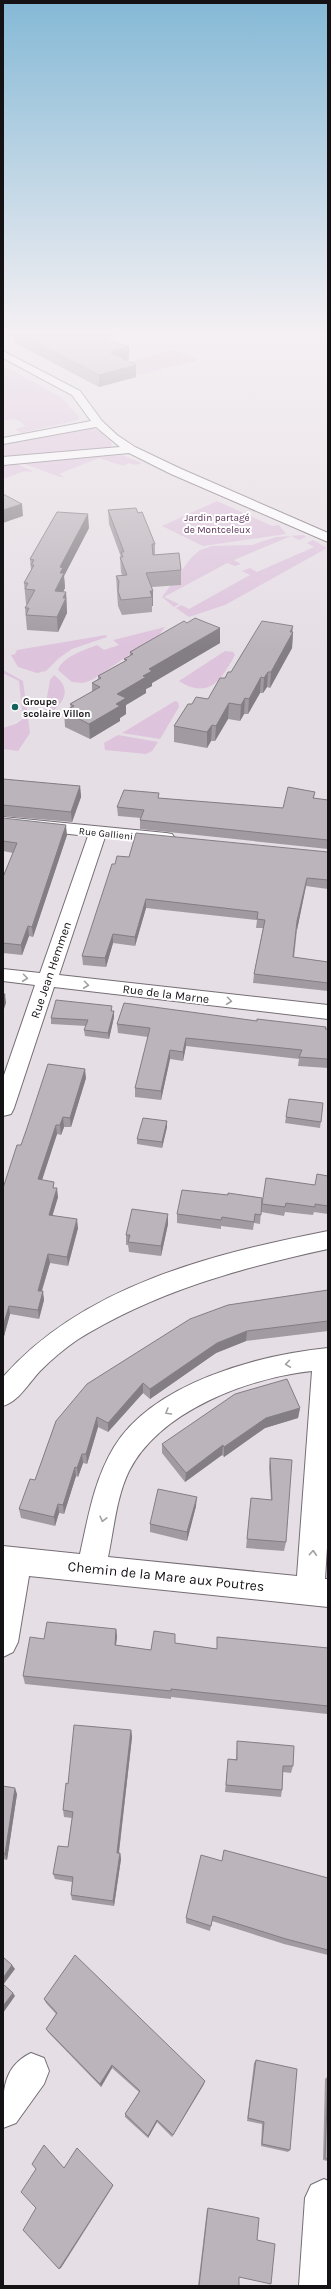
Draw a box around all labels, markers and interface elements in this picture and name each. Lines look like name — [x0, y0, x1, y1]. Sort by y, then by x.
park label: Jardin partagé de Montceleux — [184, 512, 250, 536]
place label: Groupe scolaire Villon — [23, 696, 90, 720]
marker: Groupe scolaire Villon — [10, 702, 20, 712]
street label: Rue Gallieni — [78, 825, 134, 843]
street label: Rue Jean Hemmen — [28, 920, 74, 1020]
one-way arrow — [22, 973, 28, 982]
one-way arrow — [83, 980, 89, 989]
street label: Rue de la Marne — [122, 982, 210, 1006]
one-way arrow — [226, 996, 232, 1005]
one-way arrow — [285, 1359, 291, 1368]
one-way arrow — [165, 1408, 172, 1415]
one-way arrow — [99, 1516, 107, 1522]
one-way arrow — [308, 1550, 317, 1556]
street label: Chemin de la Mare aux Poutres — [67, 1558, 265, 1595]

